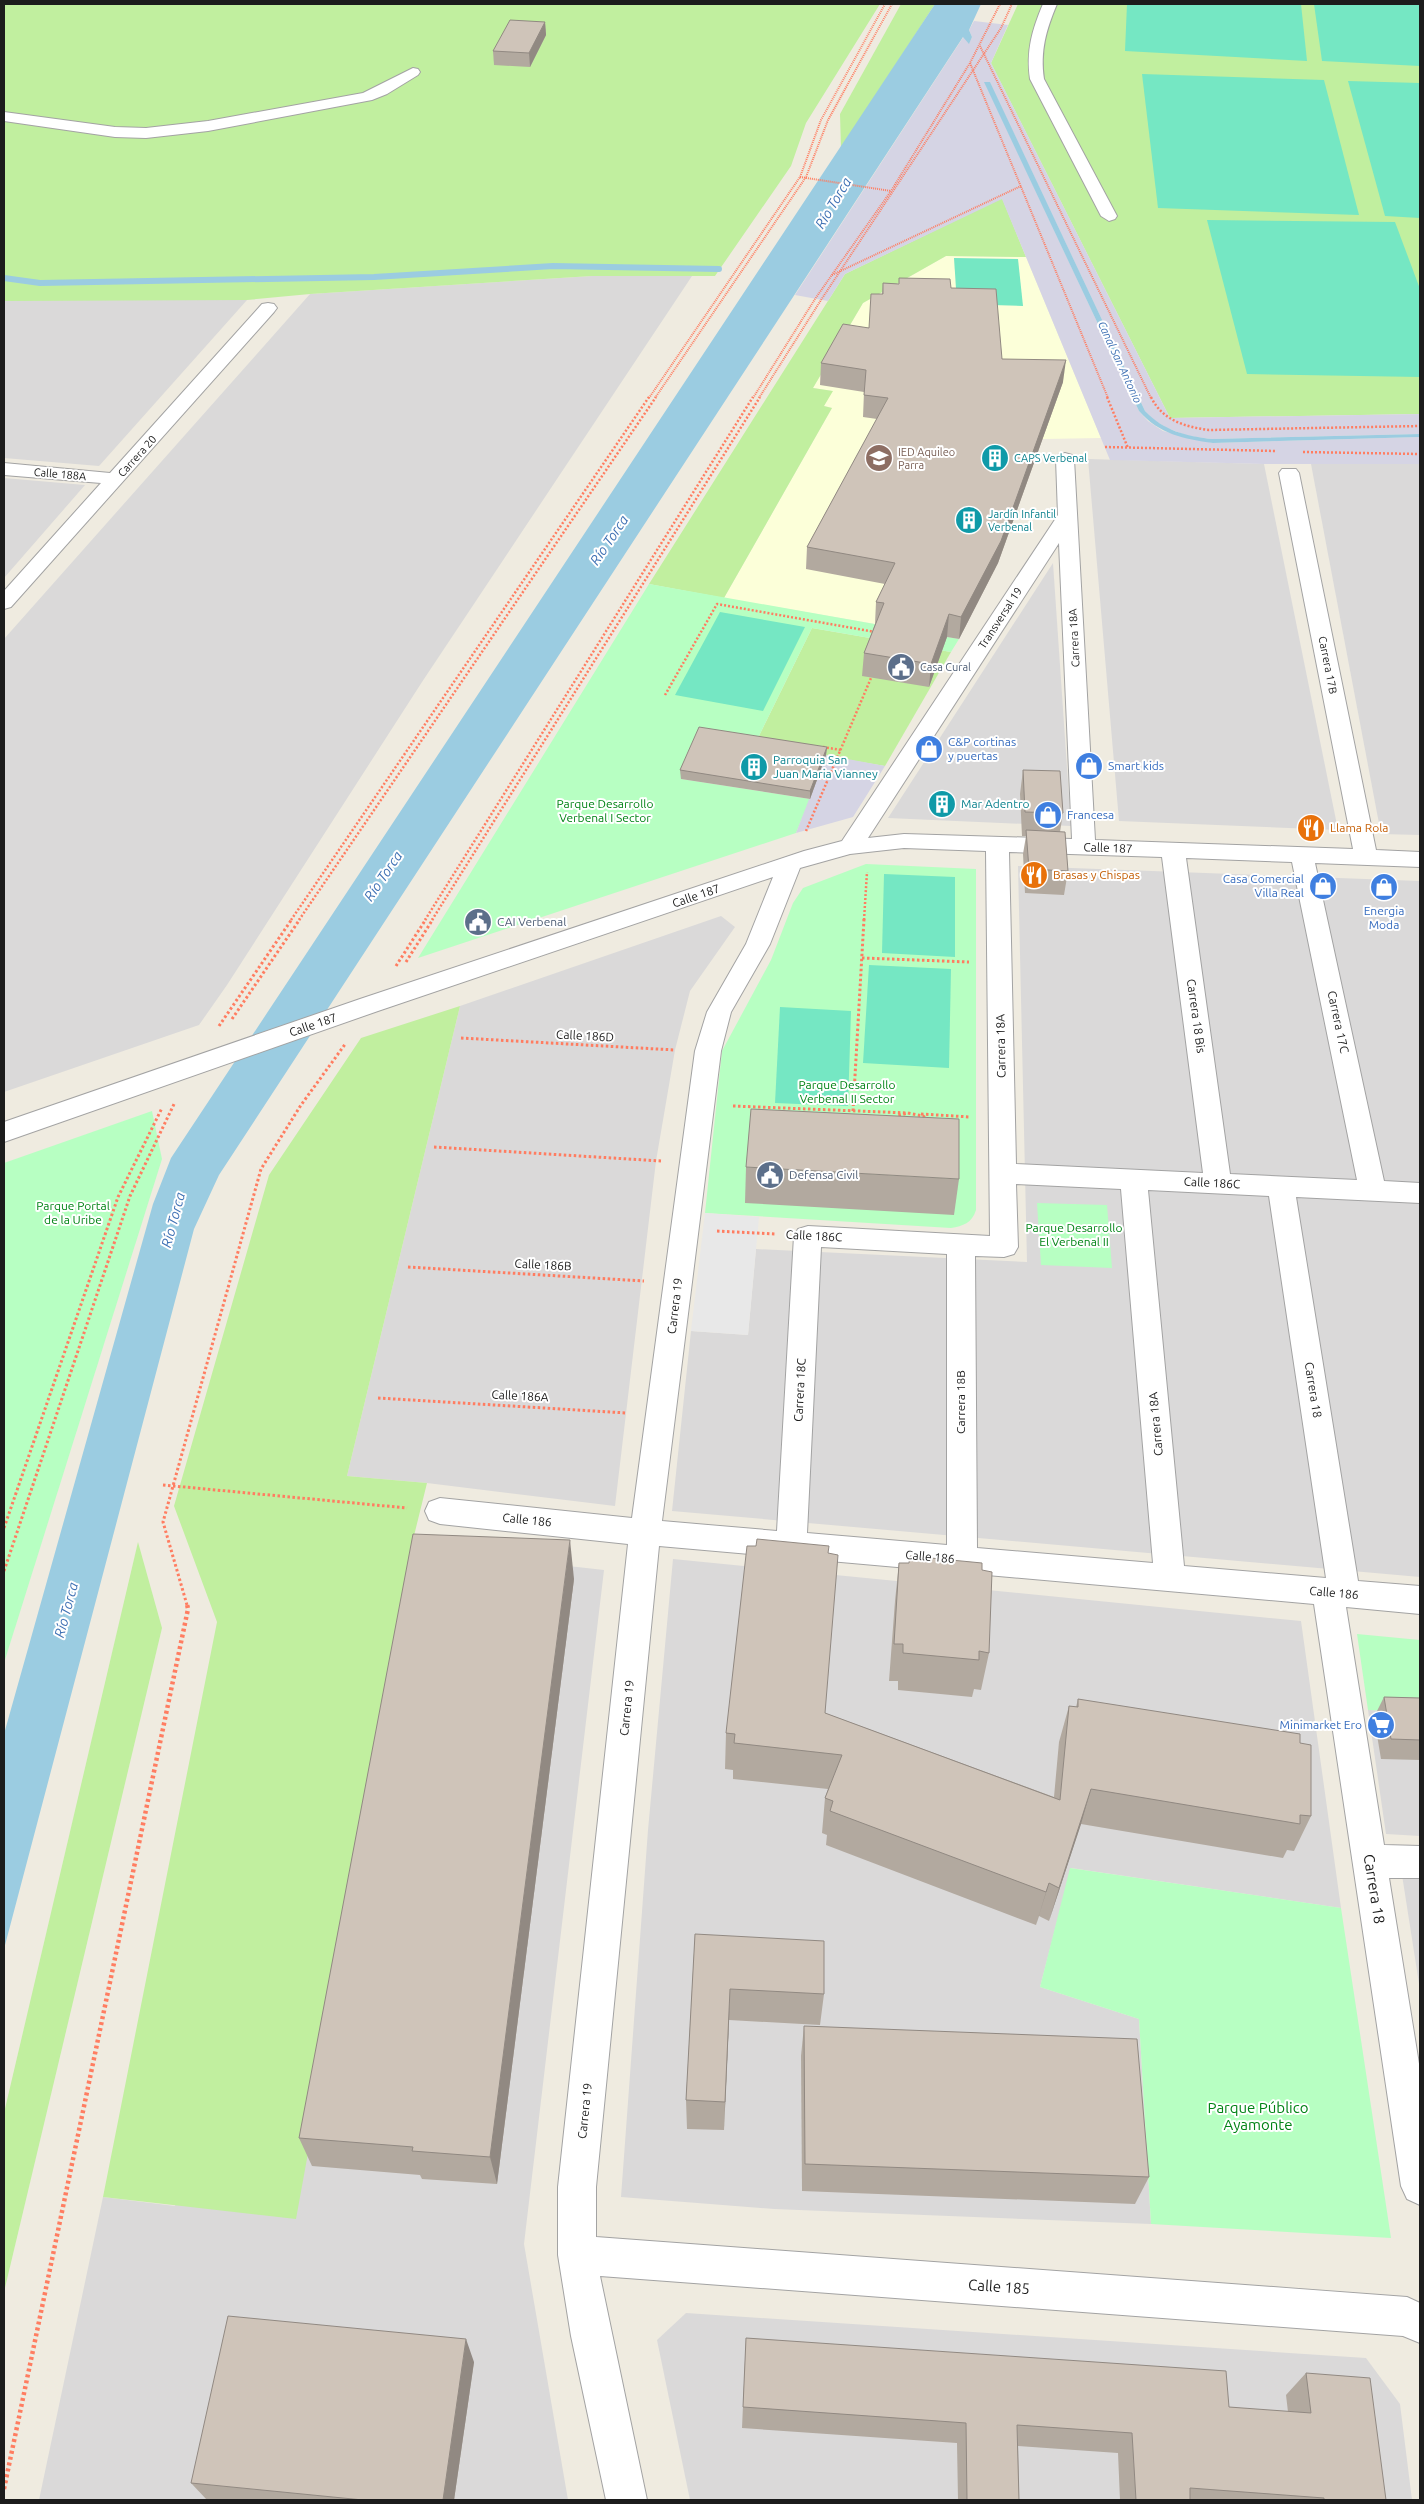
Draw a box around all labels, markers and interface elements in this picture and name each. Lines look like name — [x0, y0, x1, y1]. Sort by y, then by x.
water label: Río Torca — [812, 174, 855, 231]
water label: Canal San Antonio — [1096, 319, 1144, 405]
street label: Carrera 20 — [115, 433, 159, 479]
school or university icon: IED Aquileo Parra — [864, 443, 894, 473]
building icon: CAPS Verbenal — [980, 443, 1010, 473]
place label: IED Aquileo Parra — [898, 446, 955, 471]
place label: CAPS Verbenal — [1014, 452, 1087, 464]
street label: Calle 188A — [33, 466, 88, 482]
building icon: Jardín Infantil Verbenal — [954, 505, 984, 535]
place label: Jardín Infantil Verbenal — [988, 508, 1056, 533]
water label: Río Torca — [587, 512, 632, 568]
street label: Transversal 19 — [976, 585, 1024, 651]
street label: Carrera 18A — [1066, 608, 1082, 668]
street label: Carrera 17B — [1317, 635, 1339, 695]
public building icon: Casa Cural — [886, 652, 916, 682]
place label: Casa Cural — [920, 661, 971, 673]
shop icon: C&P cortinas y puertas — [914, 734, 944, 764]
place label: C&P cortinas y puertas — [948, 735, 1016, 762]
shop icon: Smart kids — [1074, 751, 1104, 781]
building icon: Parroquia San Juan Maria Vianney — [739, 752, 769, 782]
place label: Parroquia San Juan Maria Vianney — [773, 753, 878, 780]
place label: Smart kids — [1108, 759, 1164, 772]
building icon: Mar Adentro — [927, 789, 957, 819]
park label: Parque Desarrollo Verbenal I Sector — [557, 797, 653, 824]
place label: Mar Adentro — [961, 797, 1029, 810]
shop icon: Francesa — [1033, 800, 1063, 830]
place label: Francesa — [1067, 808, 1114, 821]
restaurant icon: Llama Rola — [1296, 813, 1326, 843]
place label: Llama Rola — [1330, 821, 1389, 834]
street label: Calle 187 — [1083, 840, 1133, 855]
water label: Río Torca — [361, 848, 406, 904]
restaurant icon: Brasas y Chispas — [1019, 860, 1049, 890]
place label: Brasas y Chispas — [1053, 868, 1140, 881]
shop icon: Casa Comercial Villa Real — [1308, 871, 1338, 901]
place label: Casa Comercial Villa Real — [1223, 872, 1304, 899]
shop icon: Energia Moda — [1369, 872, 1399, 902]
street label: Calle 187 — [670, 881, 721, 910]
place label: Energia Moda — [1364, 904, 1404, 931]
public building icon: CAI Verbenal — [463, 907, 493, 937]
place label: CAI Verbenal — [497, 915, 566, 928]
street label: Carrera 18 Bis — [1185, 978, 1208, 1054]
street label: Carrera 17C — [1326, 989, 1352, 1055]
street label: Calle 187 — [287, 1010, 338, 1039]
street label: Carrera 18A — [993, 1014, 1008, 1078]
street label: Calle 186D — [556, 1027, 614, 1044]
park label: Parque Desarrollo Verbenal II Sector — [799, 1078, 895, 1105]
public building icon: Defensa Civil — [755, 1160, 785, 1190]
place label: Defensa Civil — [789, 1168, 858, 1181]
street label: Calle 186C — [1183, 1175, 1241, 1191]
water label: Río Torca — [158, 1190, 188, 1249]
park label: Parque Portal de la Uribe — [36, 1199, 110, 1226]
park label: Parque Desarrollo El Verbenal II — [1026, 1221, 1122, 1248]
street label: Calle 186C — [785, 1228, 843, 1244]
street label: Calle 186B — [514, 1257, 572, 1272]
street label: Carrera 19 — [665, 1277, 684, 1335]
street label: Carrera 18C — [791, 1357, 808, 1422]
street label: Carrera 18 — [1303, 1361, 1324, 1419]
street label: Carrera 18B — [954, 1370, 967, 1434]
street label: Calle 186A — [491, 1388, 549, 1404]
street label: Carrera 18A — [1146, 1391, 1165, 1457]
street label: Calle 186 — [502, 1510, 553, 1529]
street label: Calle 186 — [905, 1548, 955, 1565]
water label: Río Torca — [51, 1580, 81, 1639]
street label: Calle 186 — [1309, 1584, 1359, 1601]
street label: Carrera 19 — [617, 1679, 636, 1737]
supermarket icon: Minimarket Ero — [1366, 1710, 1396, 1740]
place label: Minimarket Ero — [1280, 1718, 1362, 1731]
street label: Carrera 18 — [1361, 1853, 1388, 1925]
street label: Carrera 19 — [575, 2082, 594, 2140]
park label: Parque Público Ayamonte — [1208, 2099, 1308, 2133]
street label: Calle 185 — [968, 2276, 1030, 2297]

